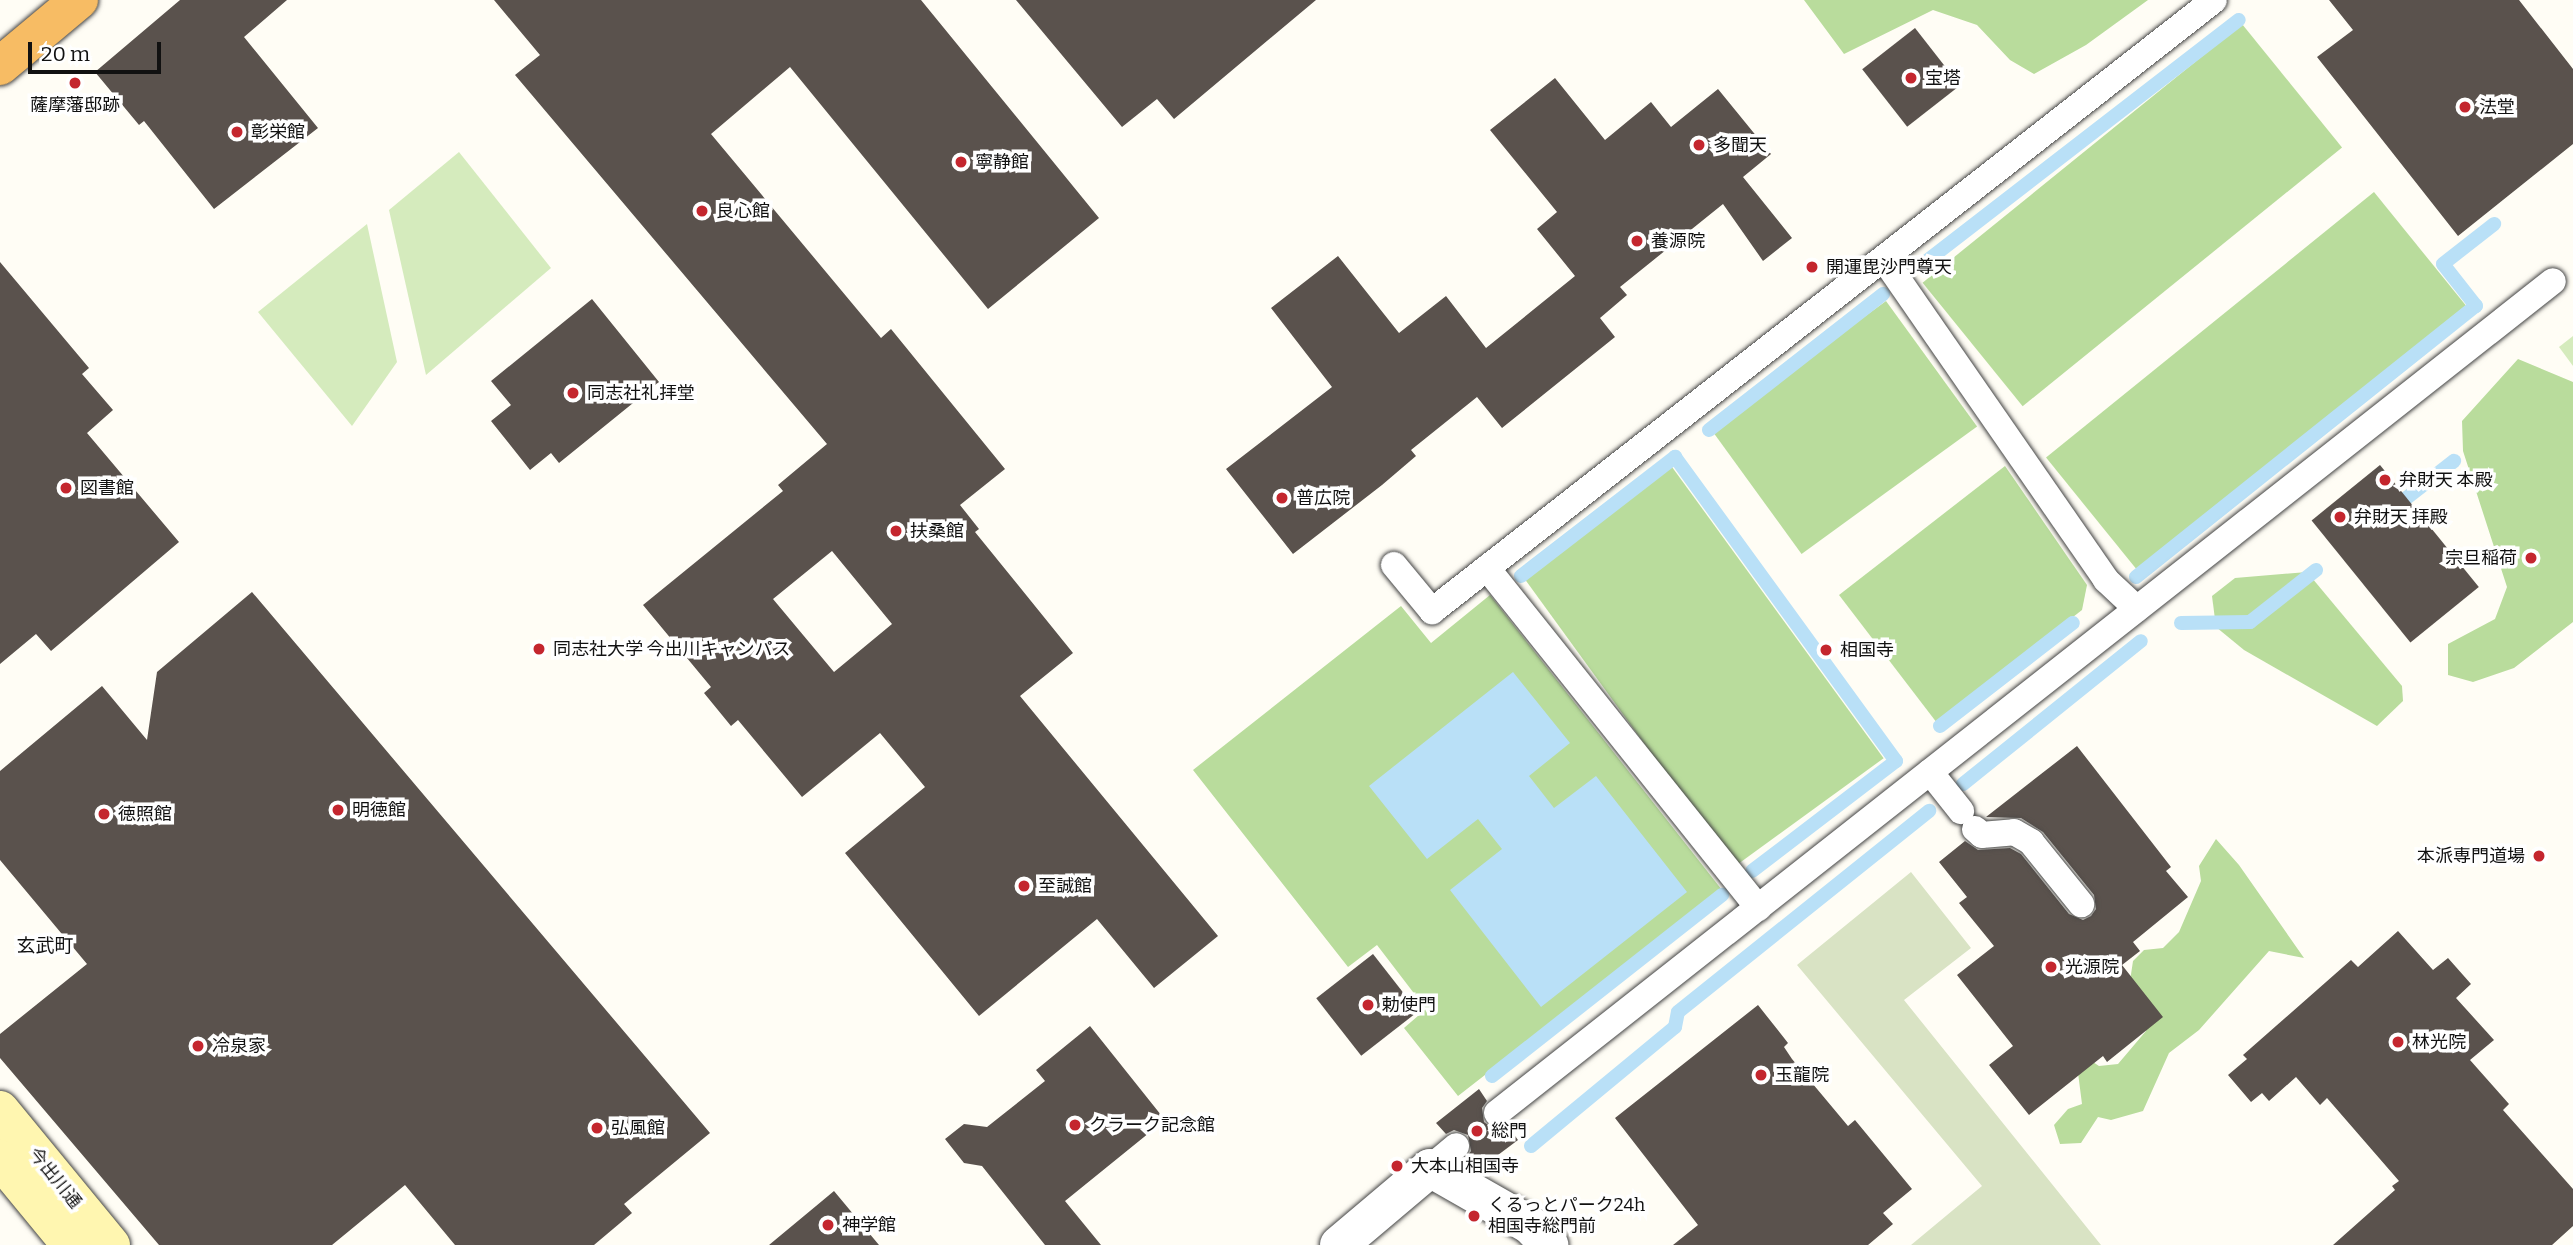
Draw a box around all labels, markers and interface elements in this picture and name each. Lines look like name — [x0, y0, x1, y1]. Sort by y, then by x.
scale bar — [32, 28, 164, 72]
text: 20 m — [41, 41, 90, 67]
place label: 宝塔 — [1925, 67, 1961, 89]
marker: 宝塔 — [1903, 70, 1919, 86]
marker: 薩摩藩邸跡 — [67, 75, 83, 91]
place label: 薩摩藩邸跡 — [30, 94, 120, 116]
place label: 法堂 — [2479, 96, 2515, 118]
marker: 法堂 — [2457, 99, 2473, 115]
place label: 彰栄館 — [251, 121, 305, 143]
marker: 彰栄館 — [229, 124, 245, 140]
place label: 多聞天 — [1713, 134, 1767, 156]
marker: 多聞天 — [1691, 137, 1707, 153]
place label: 寧静館 — [975, 151, 1029, 173]
marker: 寧静館 — [953, 154, 969, 170]
place label: 良心館 — [716, 200, 770, 222]
marker: 良心館 — [694, 203, 710, 219]
place label: 養源院 — [1651, 230, 1705, 252]
marker: 養源院 — [1629, 233, 1645, 249]
place label: 開運毘沙門尊天 — [1826, 256, 1952, 278]
marker: 開運毘沙門尊天 — [1804, 259, 1820, 275]
place label: 同志社礼拝堂 — [587, 382, 695, 404]
marker: 同志社礼拝堂 — [565, 385, 581, 401]
place label: 弁財天 本殿 — [2399, 469, 2493, 491]
marker: 弁財天 本殿 — [2377, 472, 2393, 488]
place label: 図書館 — [80, 477, 134, 499]
marker: 図書館 — [58, 480, 74, 496]
place label: 普広院 — [1296, 487, 1350, 509]
marker: 普広院 — [1274, 490, 1290, 506]
place label: 弁財天 拝殿 — [2354, 506, 2448, 528]
marker: 弁財天 拝殿 — [2332, 509, 2348, 525]
place label: 扶桑館 — [910, 520, 964, 542]
marker: 扶桑館 — [888, 523, 904, 539]
place label: 宗旦稲荷 — [2445, 547, 2517, 569]
marker: 宗旦稲荷 — [2523, 550, 2539, 566]
place label: 同志社大学 今出川キャンパス — [553, 638, 791, 660]
place label: 相国寺 — [1840, 639, 1894, 661]
marker: 同志社大学 今出川キャンパス — [531, 641, 547, 657]
marker: 相国寺 — [1818, 642, 1834, 658]
place label: 明徳館 — [352, 799, 406, 821]
marker: 明徳館 — [330, 802, 346, 818]
place label: 徳照館 — [118, 803, 172, 825]
marker: 徳照館 — [96, 806, 112, 822]
place label: 本派専門道場 — [2417, 845, 2525, 867]
marker: 本派専門道場 — [2531, 848, 2547, 864]
place label: 至誠館 — [1038, 875, 1092, 897]
marker: 至誠館 — [1016, 878, 1032, 894]
district label: 玄武町 — [17, 935, 73, 957]
place label: 光源院 — [2065, 956, 2119, 978]
marker: 光源院 — [2043, 959, 2059, 975]
place label: 勅使門 — [1382, 994, 1436, 1016]
marker: 勅使門 — [1360, 997, 1376, 1013]
place label: 林光院 — [2412, 1031, 2466, 1053]
marker: 林光院 — [2390, 1034, 2406, 1050]
place label: 冷泉家 — [212, 1035, 266, 1057]
marker: 冷泉家 — [190, 1038, 206, 1054]
place label: 玉龍院 — [1775, 1064, 1829, 1086]
marker: 玉龍院 — [1753, 1067, 1769, 1083]
place label: クラーク記念館 — [1089, 1114, 1215, 1136]
place label: 弘風館 — [611, 1117, 665, 1139]
marker: クラーク記念館 — [1067, 1117, 1083, 1133]
marker: 弘風館 — [589, 1120, 605, 1136]
place label: 総門 — [1491, 1120, 1527, 1142]
marker: 総門 — [1469, 1123, 1485, 1139]
street label: 今出川通 — [24, 1143, 86, 1213]
place label: 大本山相国寺 — [1411, 1155, 1519, 1177]
marker: 大本山相国寺 — [1389, 1158, 1405, 1174]
place label: くるっとパーク24h 相国寺総門前 — [1488, 1195, 1645, 1238]
marker: くるっとパーク24h 相国寺総門前 — [1466, 1208, 1482, 1224]
place label: 神学館 — [842, 1214, 896, 1236]
marker: 神学館 — [820, 1217, 836, 1233]

